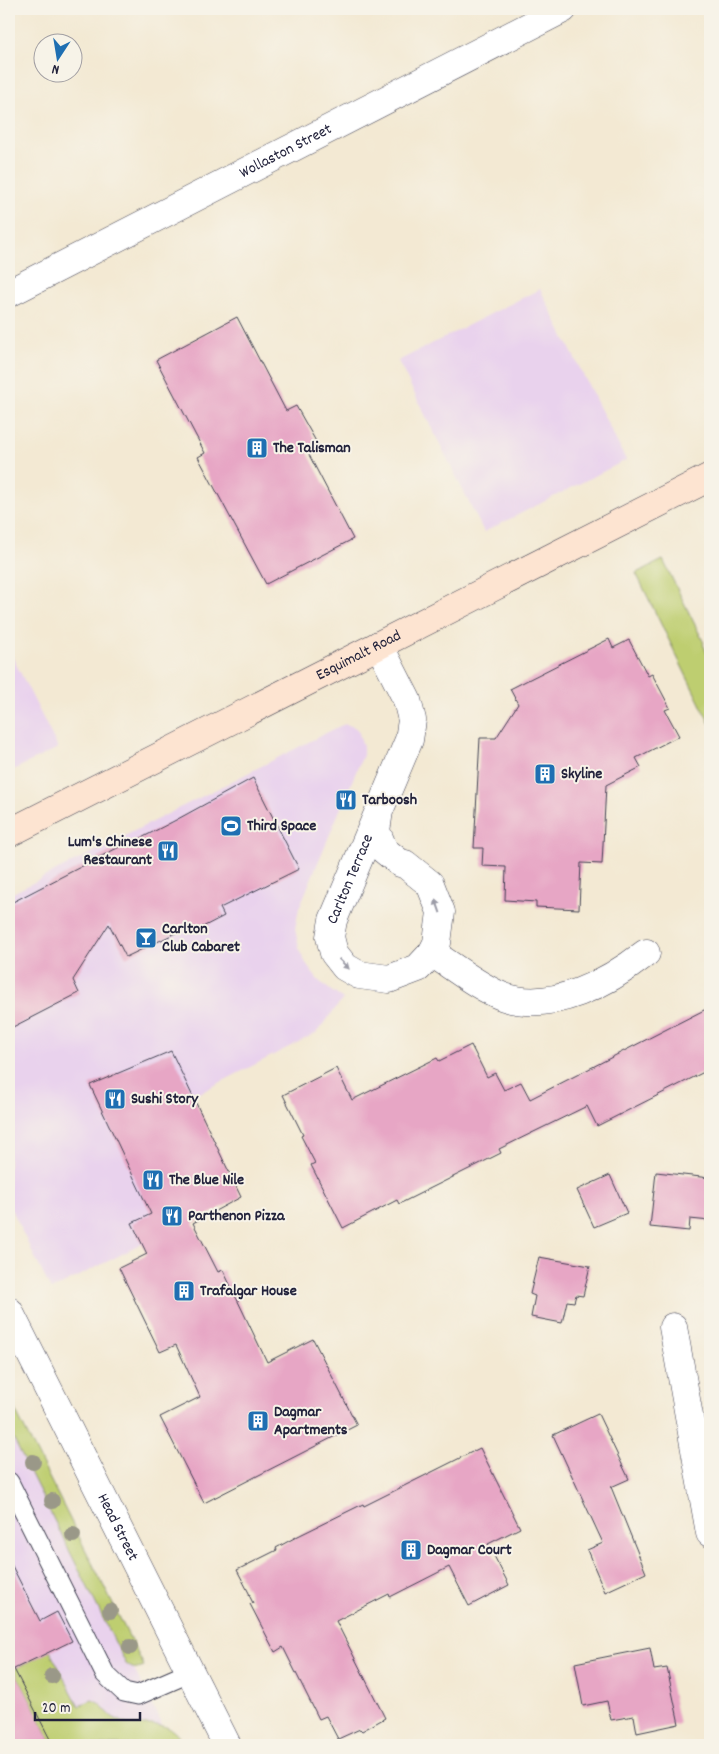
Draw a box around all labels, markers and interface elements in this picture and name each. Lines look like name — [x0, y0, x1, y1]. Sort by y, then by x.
north arrow — [32, 32, 82, 82]
text: N — [50, 58, 61, 79]
street label: Wollaston Street — [235, 118, 336, 184]
building icon: The Talisman — [245, 436, 269, 460]
place label: The Talisman — [273, 437, 351, 460]
street label: Esquimalt Road — [312, 624, 405, 687]
building icon: Skyline — [533, 762, 557, 786]
place label: Skyline — [561, 763, 602, 786]
restaurant icon: Tarboosh — [334, 788, 358, 812]
place label: Tarboosh — [362, 789, 417, 812]
sports icon: Third Space — [219, 814, 243, 838]
place label: Third Space — [247, 815, 316, 838]
place label: Lum's Chinese Restaurant — [68, 831, 152, 872]
street label: Carlton Terrace — [321, 831, 379, 928]
restaurant icon: Lum's Chinese Restaurant — [156, 839, 180, 863]
one-way arrow — [434, 898, 442, 913]
place label: Carlton Club Cabaret — [162, 918, 240, 959]
bar icon: Carlton Club Cabaret — [134, 926, 158, 950]
one-way arrow — [338, 958, 350, 970]
restaurant icon: Sushi Story — [103, 1087, 127, 1111]
place label: Sushi Story — [131, 1088, 200, 1111]
restaurant icon: The Blue Nile — [141, 1168, 165, 1192]
place label: The Blue Nile — [169, 1169, 244, 1192]
restaurant icon: Parthenon Pizza — [160, 1204, 184, 1228]
place label: Parthenon Pizza — [188, 1205, 286, 1228]
building icon: Trafalgar House — [172, 1279, 196, 1303]
place label: Trafalgar House — [200, 1280, 297, 1303]
place label: Dagmar Apartments — [274, 1401, 348, 1442]
building icon: Dagmar Apartments — [246, 1409, 270, 1433]
street label: Head Street — [91, 1490, 144, 1565]
building icon: Dagmar Court — [399, 1538, 423, 1562]
place label: Dagmar Court — [427, 1539, 512, 1562]
scale bar — [35, 1689, 140, 1721]
text: 20 m — [42, 1698, 70, 1720]

